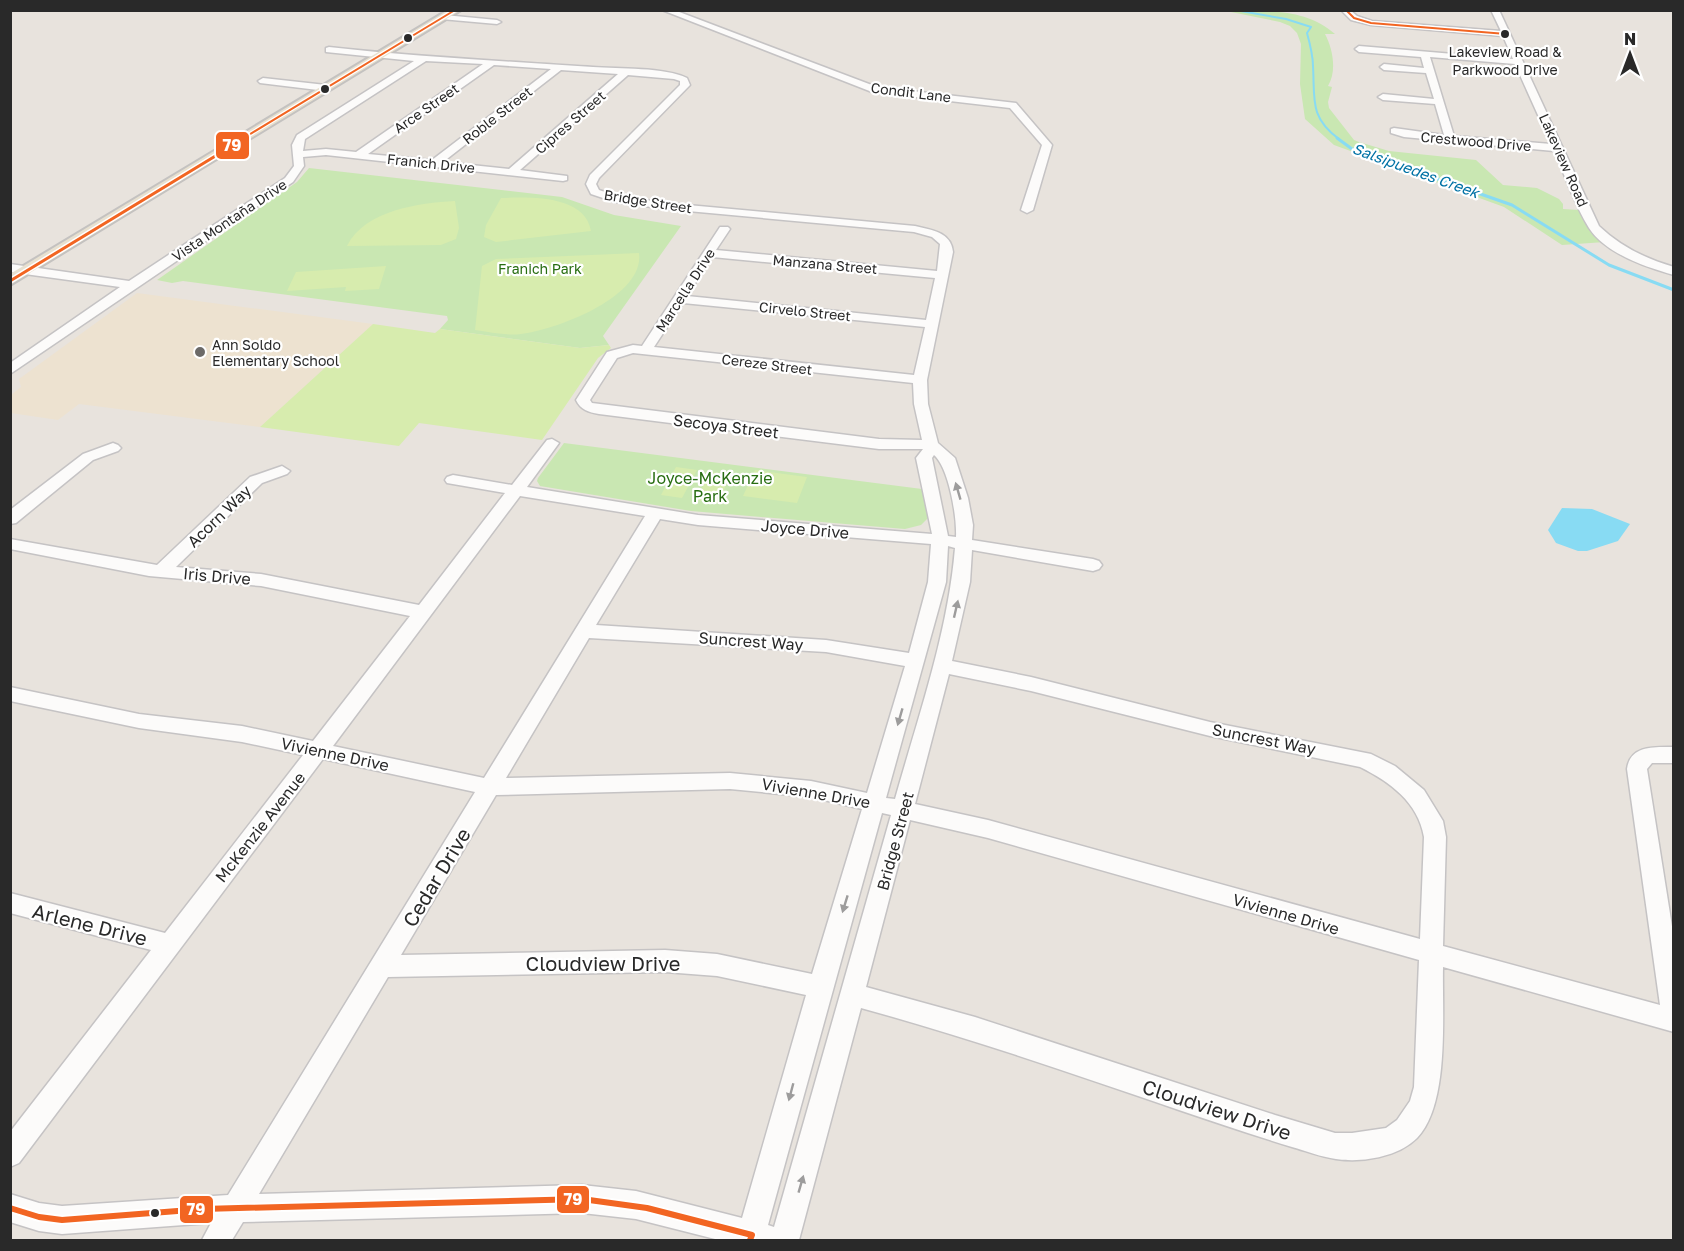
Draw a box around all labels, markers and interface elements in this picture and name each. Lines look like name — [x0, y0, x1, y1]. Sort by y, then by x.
north arrow — [1600, 24, 1660, 84]
marker: Lakeview Road & Parkwood Drive — [1499, 28, 1511, 40]
text: N — [1624, 29, 1636, 49]
unlabelled marker — [402, 32, 414, 44]
place label: Lakeview Road & Parkwood Drive — [1448, 43, 1562, 78]
street label: Arce Street — [390, 79, 462, 137]
street label: Condit Lane — [870, 79, 952, 105]
unlabelled marker — [319, 83, 331, 95]
street label: Roble Street — [459, 83, 535, 147]
street label: Cipres Street — [531, 87, 609, 157]
street label: Lakeview Road — [1536, 111, 1592, 209]
street label: Crestwood Drive — [1420, 128, 1532, 154]
line badge: 79 — [215, 131, 250, 160]
text: 79 — [223, 135, 241, 155]
water label: Salsipuedes Creek — [1350, 139, 1483, 202]
street label: Franich Drive — [386, 150, 476, 176]
street label: Vista Montaña Drive — [168, 175, 290, 265]
street label: Bridge Street — [603, 186, 693, 216]
street label: Marcella Drive — [652, 245, 718, 335]
street label: Manzana Street — [772, 251, 878, 277]
park label: Franich Park — [498, 260, 582, 277]
street label: Cirvelo Street — [758, 298, 852, 324]
place label: Ann Soldo Elementary School — [212, 336, 339, 369]
marker: Ann Soldo Elementary School — [193, 345, 207, 359]
street label: Cereze Street — [721, 350, 813, 378]
street label: Secoya Street — [672, 410, 780, 442]
park label: Joyce-McKenzie Park — [648, 468, 772, 506]
street label: Acorn Way — [183, 481, 255, 551]
one-way arrow — [953, 482, 962, 500]
street label: Joyce Drive — [760, 515, 850, 543]
street label: Iris Drive — [182, 563, 252, 589]
one-way arrow — [951, 600, 961, 618]
street label: Suncrest Way — [698, 627, 804, 655]
one-way arrow — [895, 708, 904, 726]
street label: Suncrest Way — [1210, 719, 1318, 759]
street label: Vivienne Drive — [279, 733, 391, 775]
street label: McKenzie Avenue — [211, 768, 309, 886]
street label: Vivienne Drive — [760, 774, 872, 812]
street label: Bridge Street — [872, 789, 918, 893]
street label: Cedar Drive — [397, 823, 475, 931]
street label: Vivienne Drive — [1230, 889, 1342, 939]
one-way arrow — [840, 895, 849, 913]
street label: Arlene Drive — [30, 898, 150, 950]
street label: Cloudview Drive — [526, 951, 680, 975]
street label: Cloudview Drive — [1140, 1074, 1294, 1144]
one-way arrow — [786, 1082, 796, 1101]
one-way arrow — [796, 1175, 806, 1193]
line badge: 79 — [556, 1185, 590, 1214]
text: 79 — [564, 1189, 582, 1209]
line badge: 79 — [179, 1195, 214, 1224]
text: 79 — [187, 1199, 205, 1219]
unlabelled marker — [149, 1207, 161, 1219]

